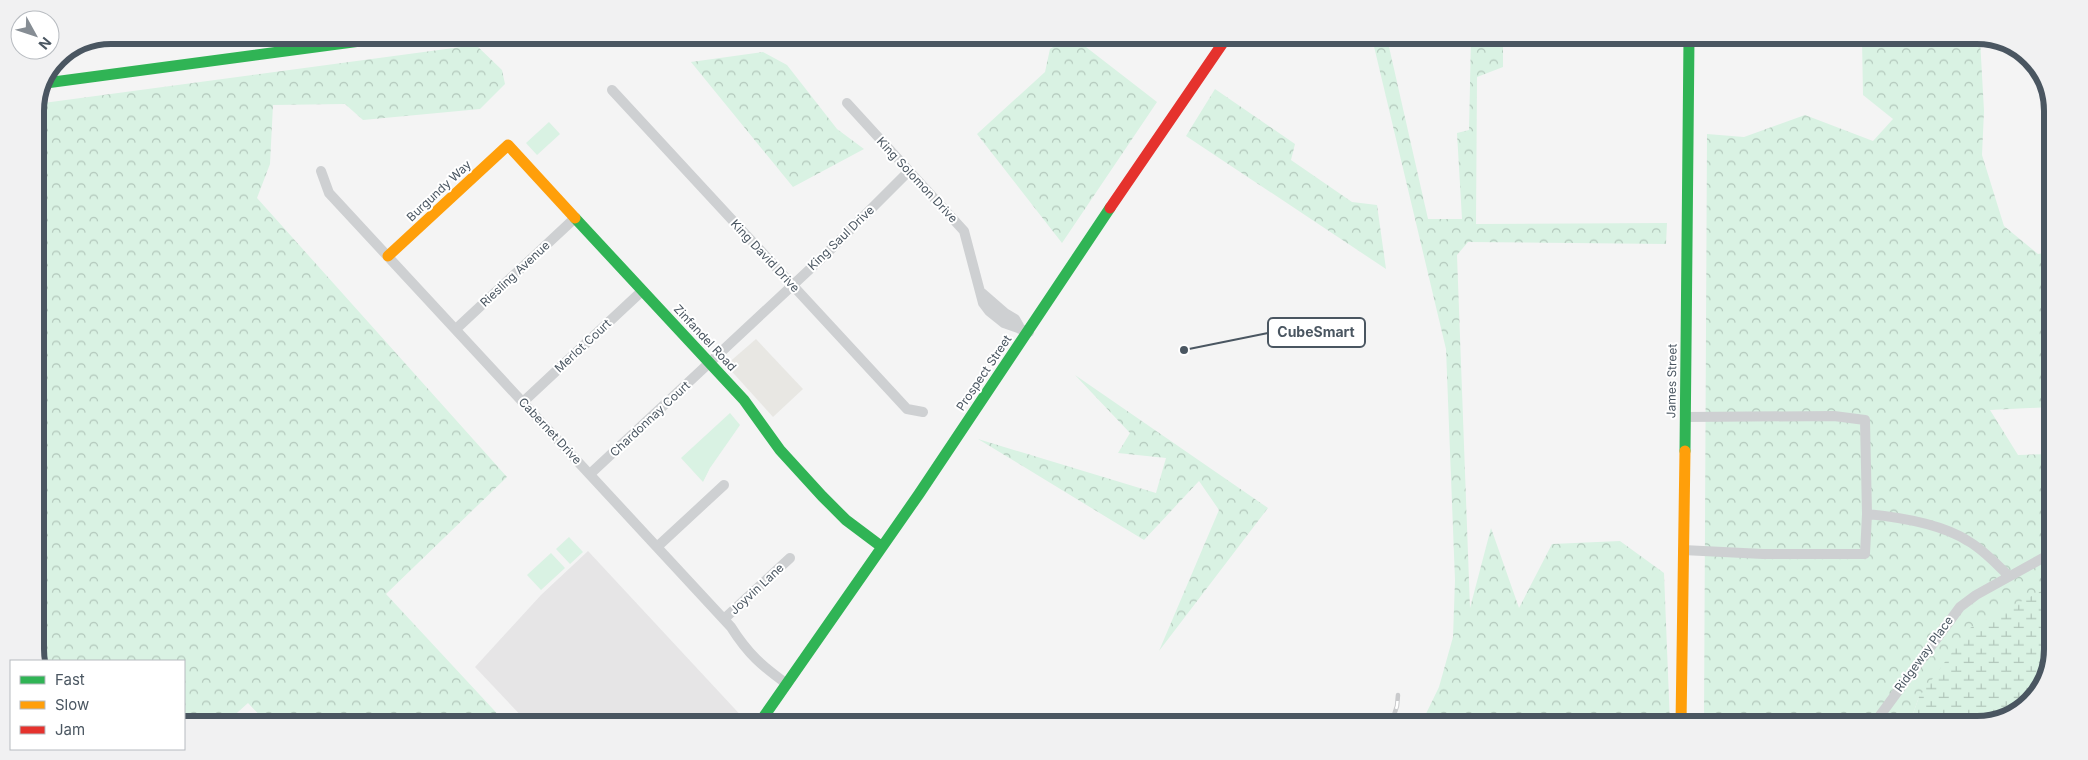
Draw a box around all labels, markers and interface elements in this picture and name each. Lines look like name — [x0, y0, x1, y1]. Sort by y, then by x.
north arrow — [10, 10, 60, 60]
text: N — [35, 34, 55, 53]
street label: King Solomon Drive — [874, 134, 961, 226]
street label: Burgundy Way — [403, 157, 474, 224]
street label: King Saul Drive — [804, 202, 877, 273]
street label: King David Drive — [728, 216, 803, 295]
street label: Riesling Avenue — [477, 238, 553, 310]
street label: Zinfandel Road — [671, 301, 740, 374]
street label: Merlot Court — [551, 316, 614, 376]
callout: CubeSmart — [1268, 318, 1365, 347]
text: CubeSmart — [1277, 323, 1355, 340]
street label: Prospect Street — [953, 332, 1014, 413]
street label: James Street — [1663, 343, 1680, 418]
street label: Chardonnay Court — [607, 378, 693, 460]
street label: Cabernet Drive — [516, 394, 585, 467]
street label: Joyvin Lane — [727, 560, 787, 617]
street label: Ridgeway Place — [1891, 613, 1956, 694]
legend — [10, 660, 185, 750]
text: Fast — [55, 670, 85, 689]
text: Slow — [55, 695, 89, 714]
text: Jam — [55, 720, 85, 739]

